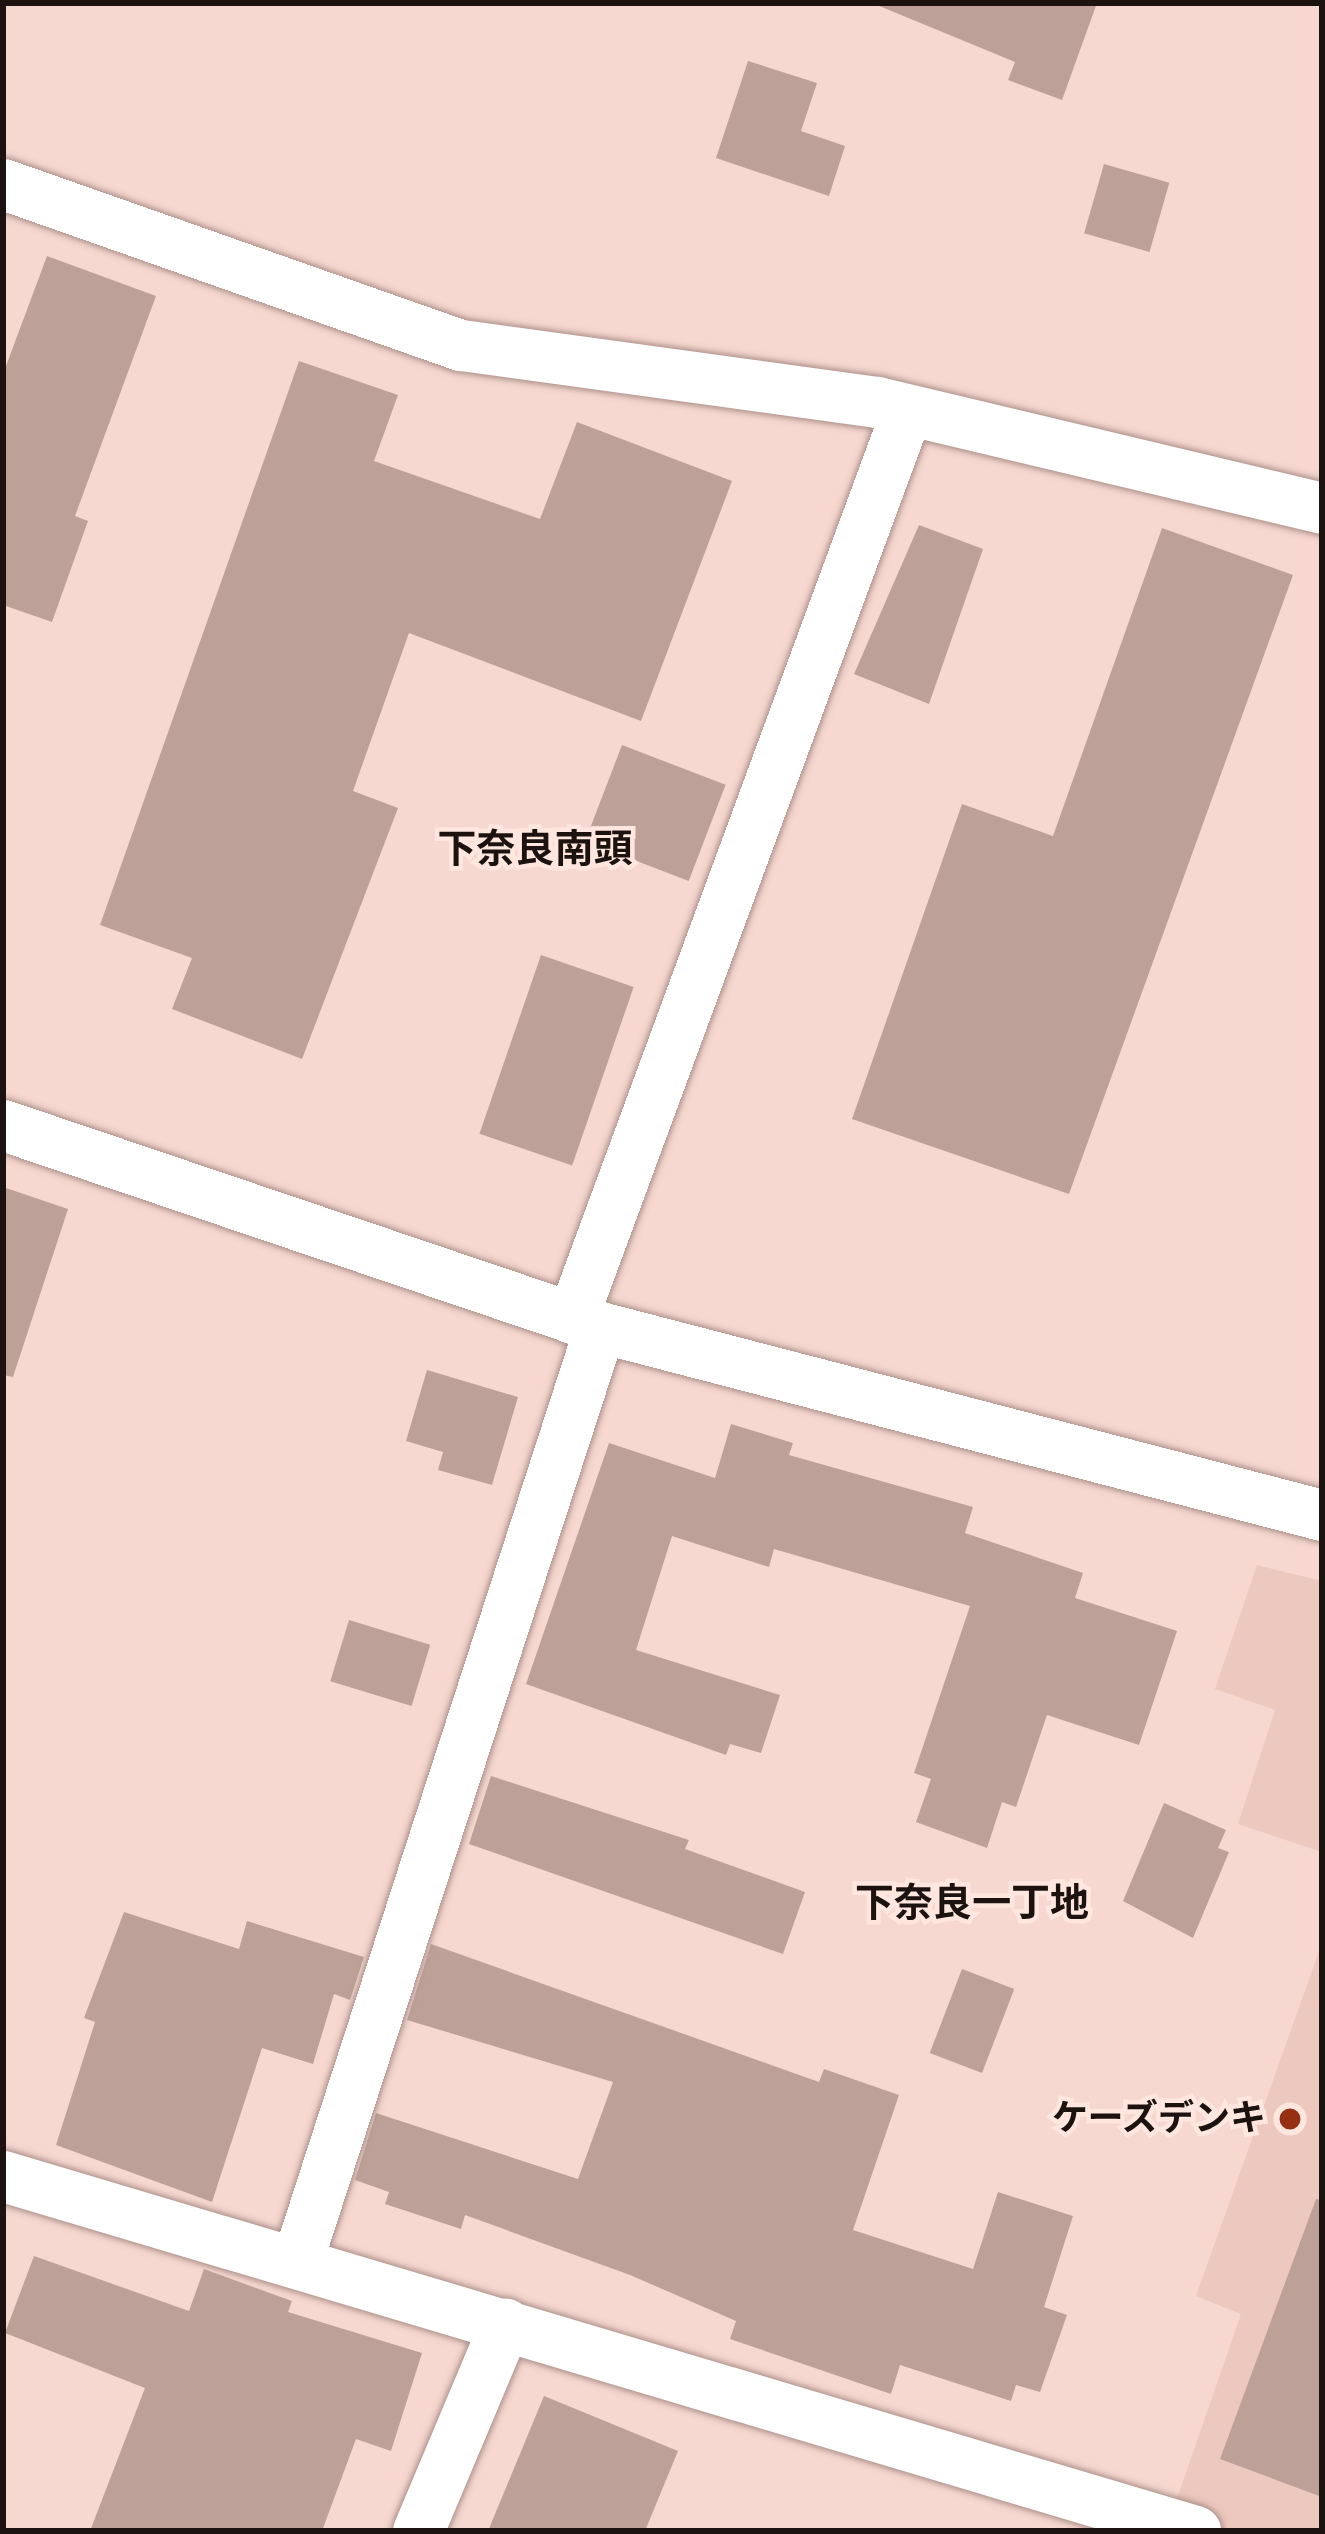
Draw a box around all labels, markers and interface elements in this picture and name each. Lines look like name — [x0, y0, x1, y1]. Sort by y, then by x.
district label: 下奈良南頭 — [438, 826, 632, 872]
district label: 下奈良一丁地 — [855, 1880, 1089, 1926]
place label: ケーズデンキ — [1050, 2097, 1266, 2141]
marker: ケーズデンキ — [1277, 2106, 1303, 2132]

